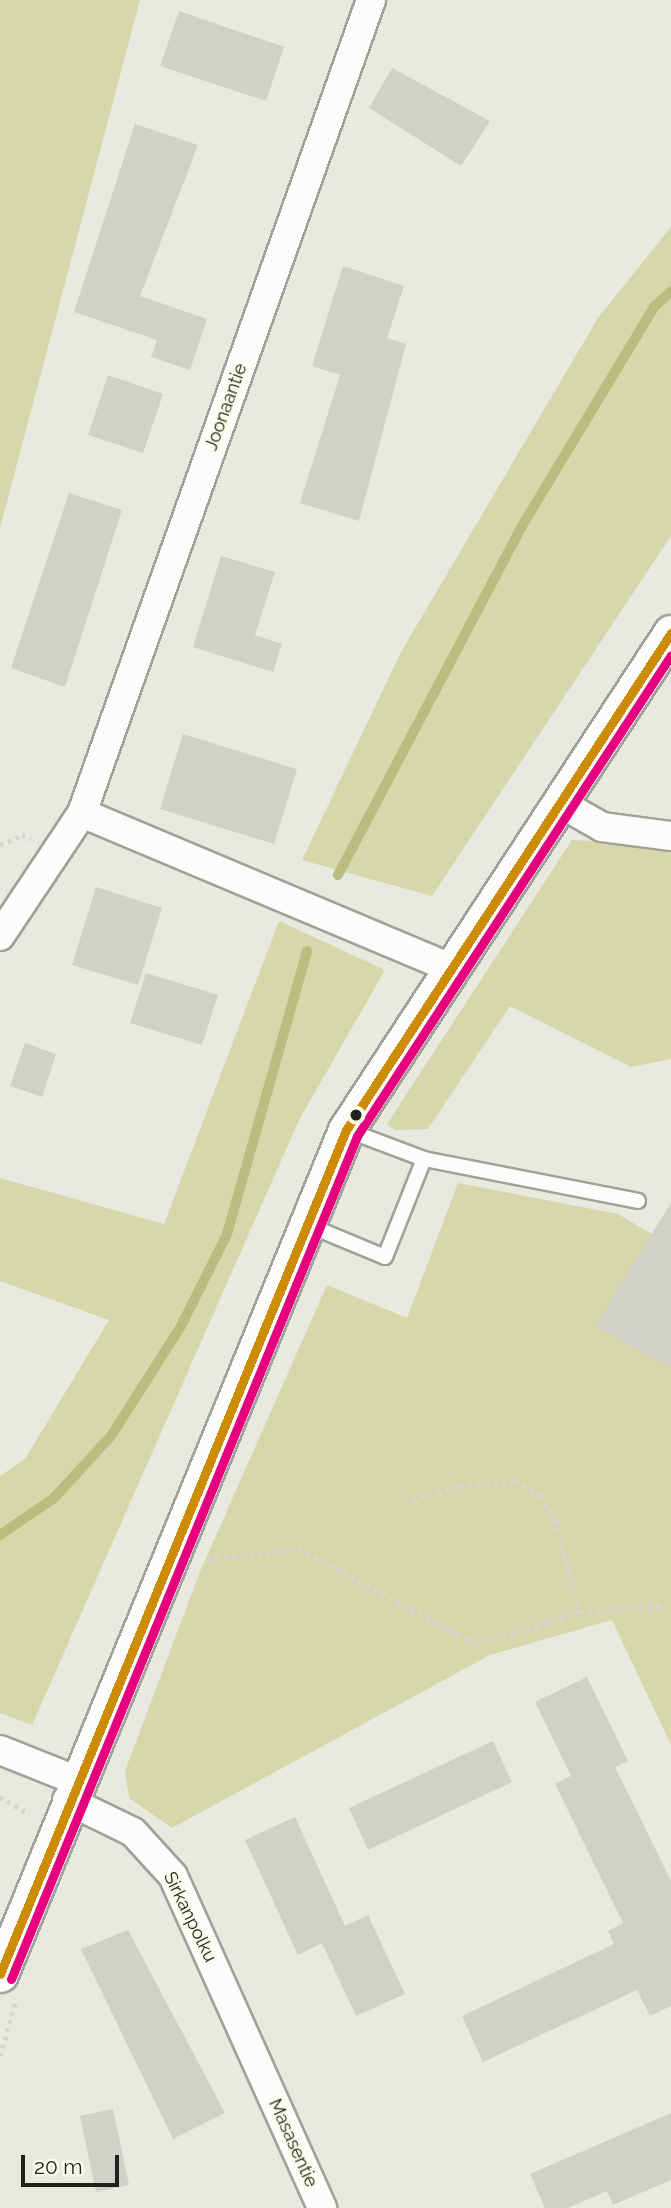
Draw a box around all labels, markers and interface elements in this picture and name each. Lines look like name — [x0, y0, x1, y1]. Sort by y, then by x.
street label: Joonaantie — [200, 361, 252, 453]
unlabelled marker — [349, 1108, 363, 1122]
street label: Sirkanpolku — [159, 1868, 221, 1966]
street label: Masasentie — [264, 2096, 322, 2190]
scale bar — [24, 2142, 122, 2186]
text: 20 m — [34, 2154, 82, 2179]

